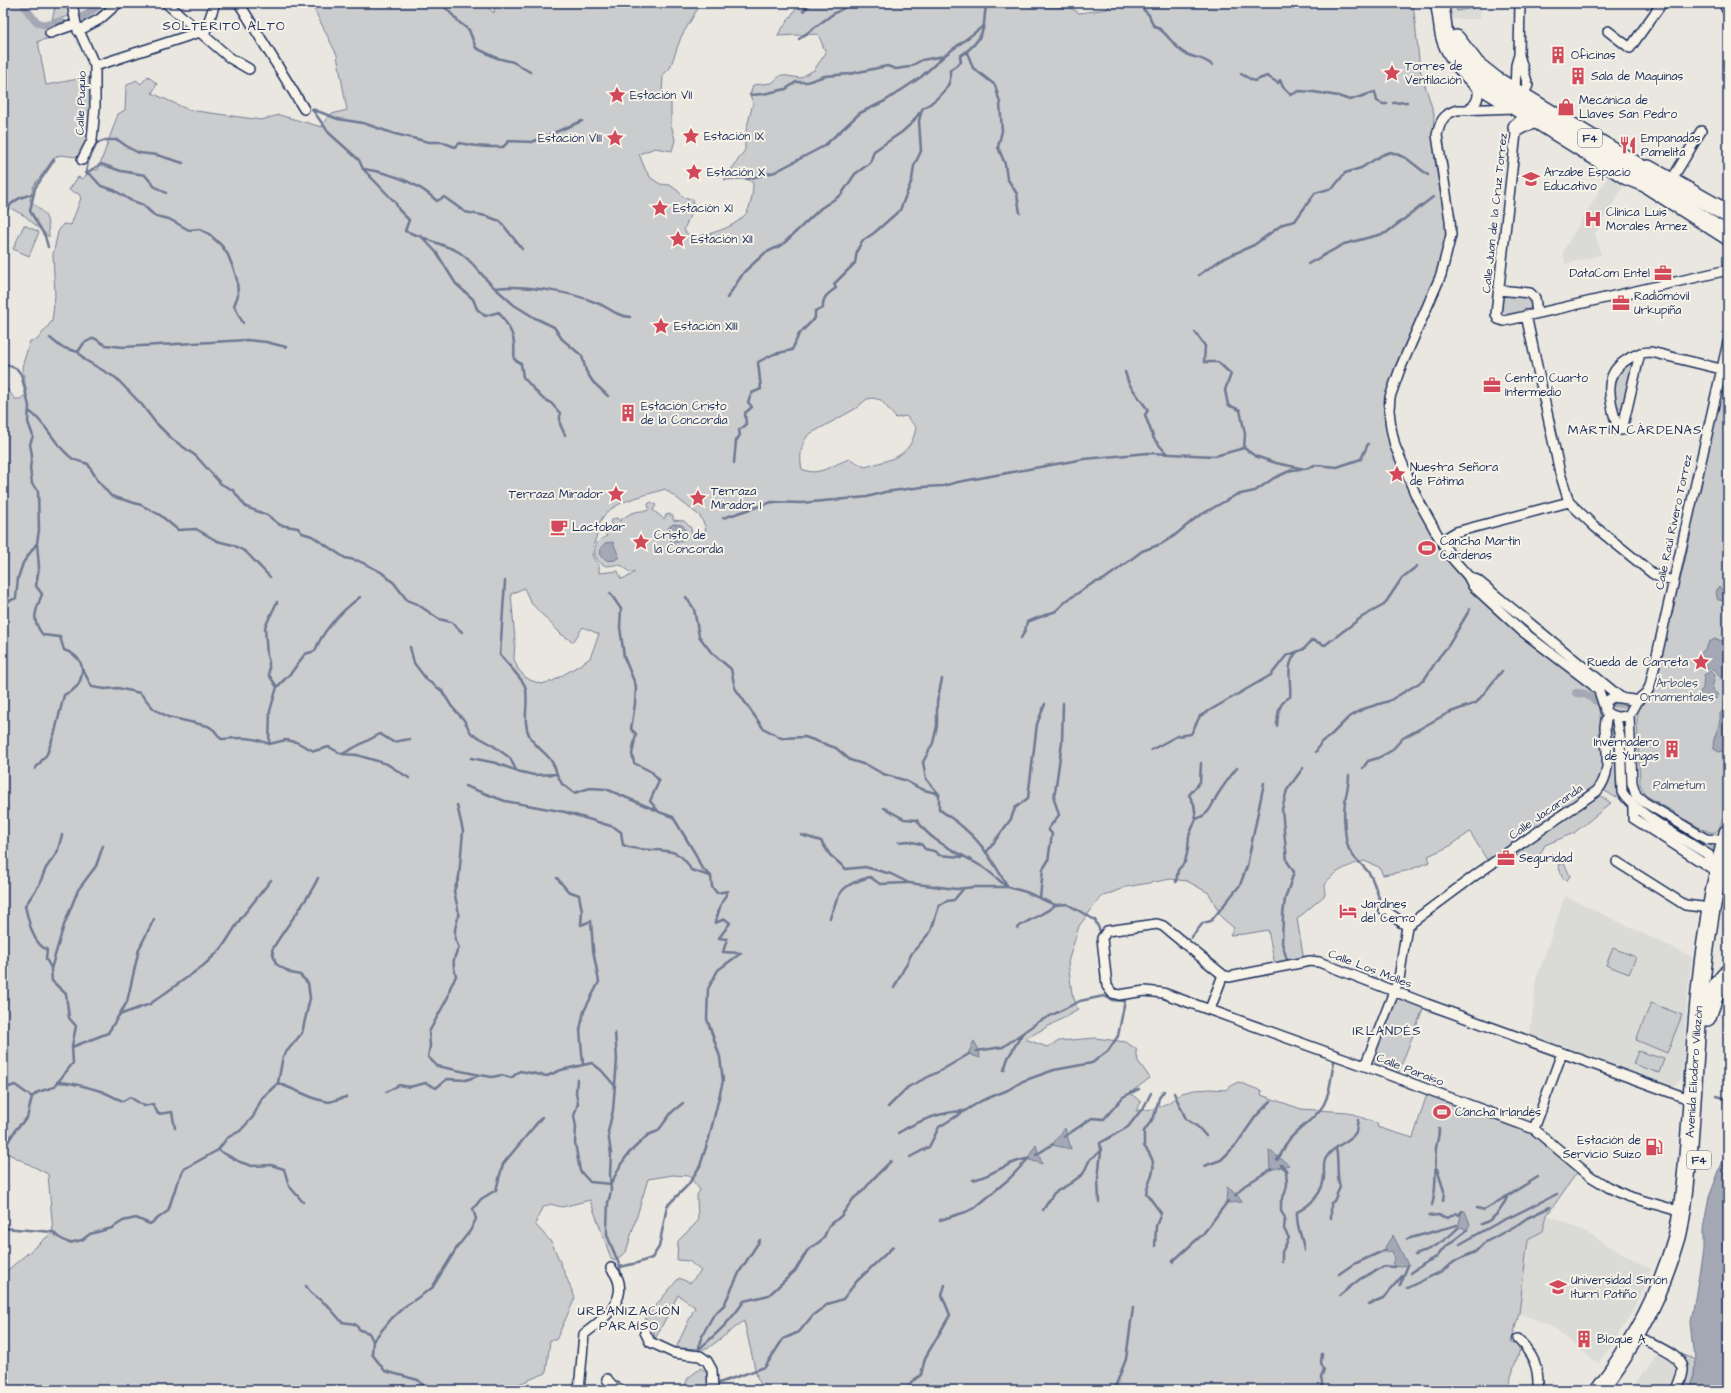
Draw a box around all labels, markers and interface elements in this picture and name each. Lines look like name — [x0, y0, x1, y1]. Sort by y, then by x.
district label: SOLTERITO ALTO — [162, 17, 286, 35]
building icon: Oficinas — [1548, 45, 1568, 65]
place label: Oficinas — [1571, 47, 1616, 64]
place label: Torres de Ventilación — [1405, 58, 1463, 89]
place icon: Torres de Ventilación — [1382, 63, 1402, 83]
building icon: Sala de Maquinas — [1568, 66, 1588, 86]
place label: Sala de Maquinas — [1591, 68, 1683, 85]
street label: Calle Puquio — [71, 70, 91, 135]
place icon: Estación VII — [607, 85, 627, 105]
place label: Estación VII — [630, 87, 692, 104]
place label: Mecánica de Llaves San Pedro — [1579, 92, 1677, 123]
shop icon: Mecánica de Llaves San Pedro — [1556, 97, 1576, 117]
place icon: Estación IX — [681, 126, 701, 146]
place icon: Estación VIII — [605, 128, 625, 148]
place label: Estación IX — [704, 128, 764, 145]
road number: F4 — [1578, 129, 1602, 147]
place label: Estación VIII — [538, 130, 602, 147]
place label: Empanadas Pamelita — [1641, 130, 1701, 161]
street label: Calle Juan de la Cruz Torrez — [1478, 132, 1512, 294]
restaurant icon: Empanadas Pamelita — [1618, 135, 1638, 155]
place icon: Estación X — [684, 162, 704, 182]
place label: Estación X — [707, 164, 765, 181]
place label: Arzabe Espacio Educativo — [1544, 164, 1631, 195]
school or university icon: Arzabe Espacio Educativo — [1521, 169, 1541, 189]
place icon: Estación XI — [650, 198, 670, 218]
place label: Estación XI — [673, 200, 733, 217]
place label: Clínica Luis Morales Arnez — [1606, 204, 1687, 235]
hospital icon: Clínica Luis Morales Arnez — [1583, 209, 1603, 229]
place icon: Estación XII — [668, 229, 688, 249]
place label: Estación XII — [691, 231, 753, 248]
office icon: DataCom Entel — [1653, 263, 1673, 283]
place label: DataCom Entel — [1569, 265, 1650, 282]
place label: Radiomóvil Urkupiña — [1634, 288, 1690, 319]
office icon: Radiomóvil Urkupiña — [1611, 293, 1631, 313]
place icon: Estación XIII — [651, 316, 671, 336]
place label: Estación XIII — [674, 318, 738, 335]
place label: Centro Cuarto Intermedio — [1505, 370, 1588, 401]
office icon: Centro Cuarto Intermedio — [1482, 375, 1502, 395]
place label: Estación Cristo de la Concordia — [641, 398, 728, 429]
building icon: Estación Cristo de la Concordia — [618, 403, 638, 423]
district label: MARTÍN CÁRDENAS — [1568, 421, 1702, 439]
street label: Calle Raúl Rivero Torrez — [1651, 453, 1697, 591]
place label: Nuestra Señora de Fátima — [1410, 459, 1498, 490]
place icon: Nuestra Señora de Fátima — [1387, 464, 1407, 484]
place label: Terraza Mirador 1 — [711, 483, 762, 514]
place icon: Terraza Mirador — [606, 484, 626, 504]
place label: Terraza Mirador — [509, 486, 603, 503]
place icon: Terraza Mirador 1 — [688, 488, 708, 508]
cafe icon: Lactobar — [549, 517, 569, 537]
place label: Lactobar — [572, 519, 625, 536]
place label: Cristo de la Concordia — [654, 527, 723, 558]
place icon: Cristo de la Concordia — [631, 532, 651, 552]
place label: Cancha Martín Cárdenas — [1440, 533, 1520, 564]
sports icon: Cancha Martín Cárdenas — [1417, 538, 1437, 558]
place icon: Rueda de Carreta — [1691, 652, 1711, 672]
place label: Rueda de Carreta — [1587, 654, 1688, 671]
park label: Árboles Ornamentales — [1640, 675, 1714, 706]
place label: Invernadero de Yungas — [1594, 734, 1659, 766]
building icon: Invernadero de Yungas — [1662, 739, 1682, 759]
park label: Palmetum — [1653, 777, 1706, 794]
street label: Calle Jacaranda — [1506, 780, 1586, 844]
office icon: Seguridad — [1496, 848, 1516, 868]
place label: Seguridad — [1519, 850, 1572, 868]
place label: Jardines del Cerro — [1361, 896, 1416, 927]
hotel icon: Jardines del Cerro — [1338, 901, 1358, 921]
street label: Calle Los Molles — [1326, 945, 1414, 993]
street label: Avenida Eliodoro Villazón — [1681, 1005, 1707, 1138]
district label: IRLANDÉS — [1352, 1022, 1422, 1040]
street label: Calle Paraíso — [1374, 1049, 1446, 1091]
sports icon: Cancha Irlandés — [1432, 1102, 1452, 1122]
place label: Cancha Irlandés — [1455, 1104, 1541, 1121]
place label: Estación de Servicio Suizo — [1563, 1132, 1641, 1163]
fuel station icon: Estación de Servicio Suizo — [1644, 1137, 1664, 1157]
road number: F4 — [1687, 1151, 1711, 1169]
place label: Universidad Simón Iturri Patiño — [1571, 1272, 1668, 1303]
school or university icon: Universidad Simón Iturri Patiño — [1548, 1277, 1568, 1297]
district label: URBANIZACIÓN PARAÍSO — [578, 1302, 680, 1335]
building icon: Bloque A — [1574, 1329, 1594, 1349]
place label: Bloque A — [1597, 1331, 1646, 1348]

